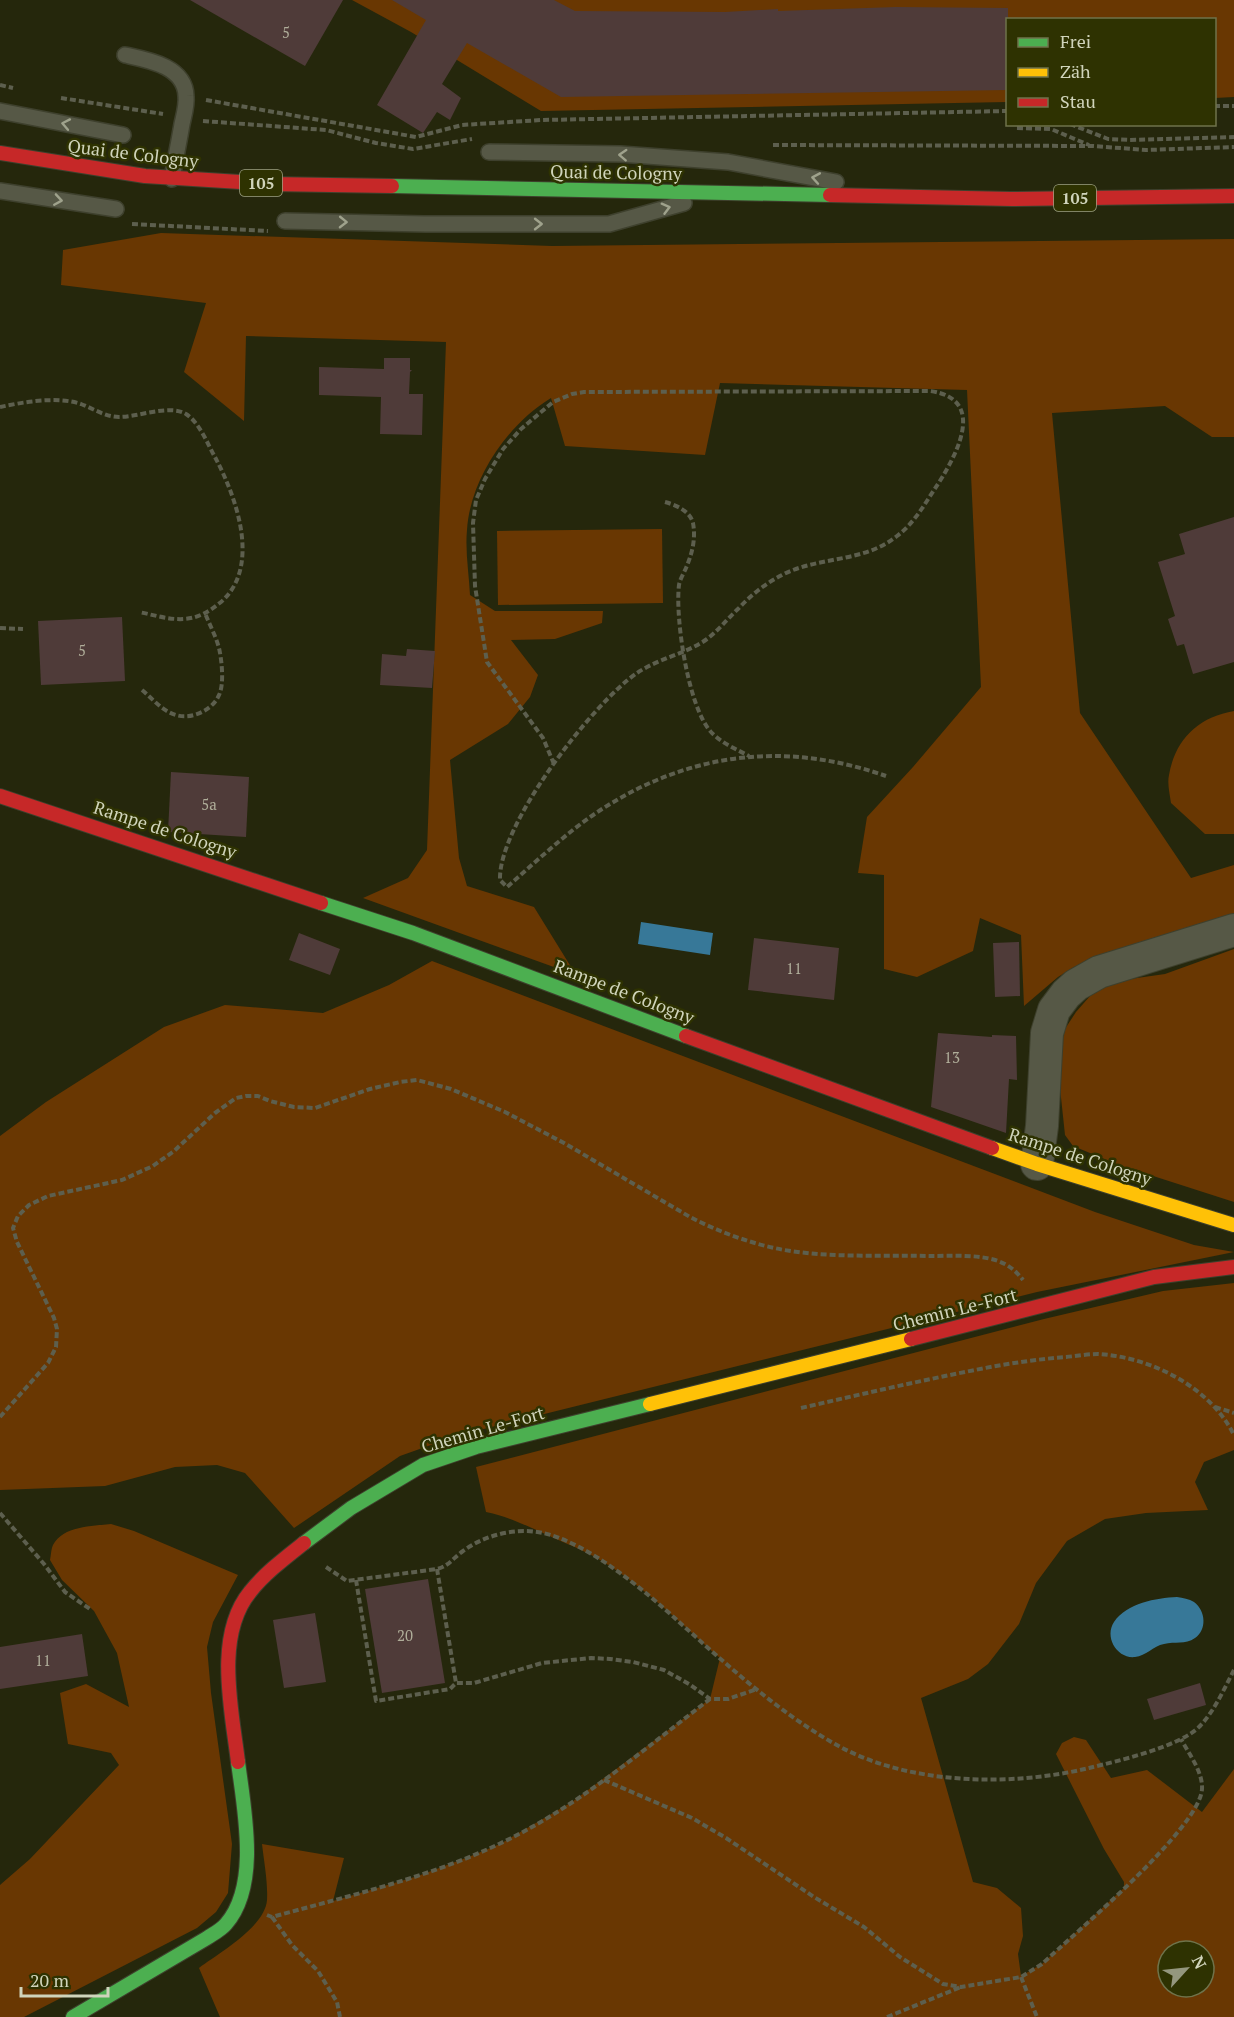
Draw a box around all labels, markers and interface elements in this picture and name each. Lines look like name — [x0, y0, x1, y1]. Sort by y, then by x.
legend — [1006, 18, 1216, 126]
house number: 5 — [282, 22, 290, 42]
text: Frei — [1060, 29, 1091, 53]
text: Zäh — [1060, 59, 1091, 83]
text: Stau — [1060, 89, 1096, 113]
one-way arrow — [61, 118, 71, 131]
street label: Quai de Cologny — [66, 133, 201, 173]
one-way arrow — [619, 148, 628, 161]
street label: Quai de Cologny — [550, 159, 683, 185]
road number: 105 — [240, 170, 282, 196]
one-way arrow — [812, 172, 822, 185]
road number: 105 — [1054, 185, 1096, 211]
one-way arrow — [53, 193, 62, 205]
one-way arrow — [660, 203, 670, 216]
one-way arrow — [339, 216, 348, 228]
one-way arrow — [533, 218, 542, 230]
house number: 5 — [78, 640, 86, 660]
house number: 5a — [201, 794, 217, 814]
street label: Rampe de Cologny — [91, 795, 241, 864]
street label: Rampe de Cologny — [551, 953, 699, 1029]
house number: 11 — [786, 958, 802, 978]
house number: 13 — [944, 1047, 960, 1067]
street label: Rampe de Cologny — [1006, 1122, 1156, 1191]
street label: Chemin Le-Fort — [890, 1282, 1020, 1336]
street label: Chemin Le-Fort — [418, 1400, 547, 1458]
house number: 20 — [397, 1625, 413, 1645]
house number: 11 — [35, 1650, 51, 1670]
north arrow — [1156, 1939, 1216, 1999]
text: N — [1187, 1952, 1212, 1973]
scale bar — [21, 1960, 108, 1998]
text: 20 m — [30, 1968, 70, 1992]

